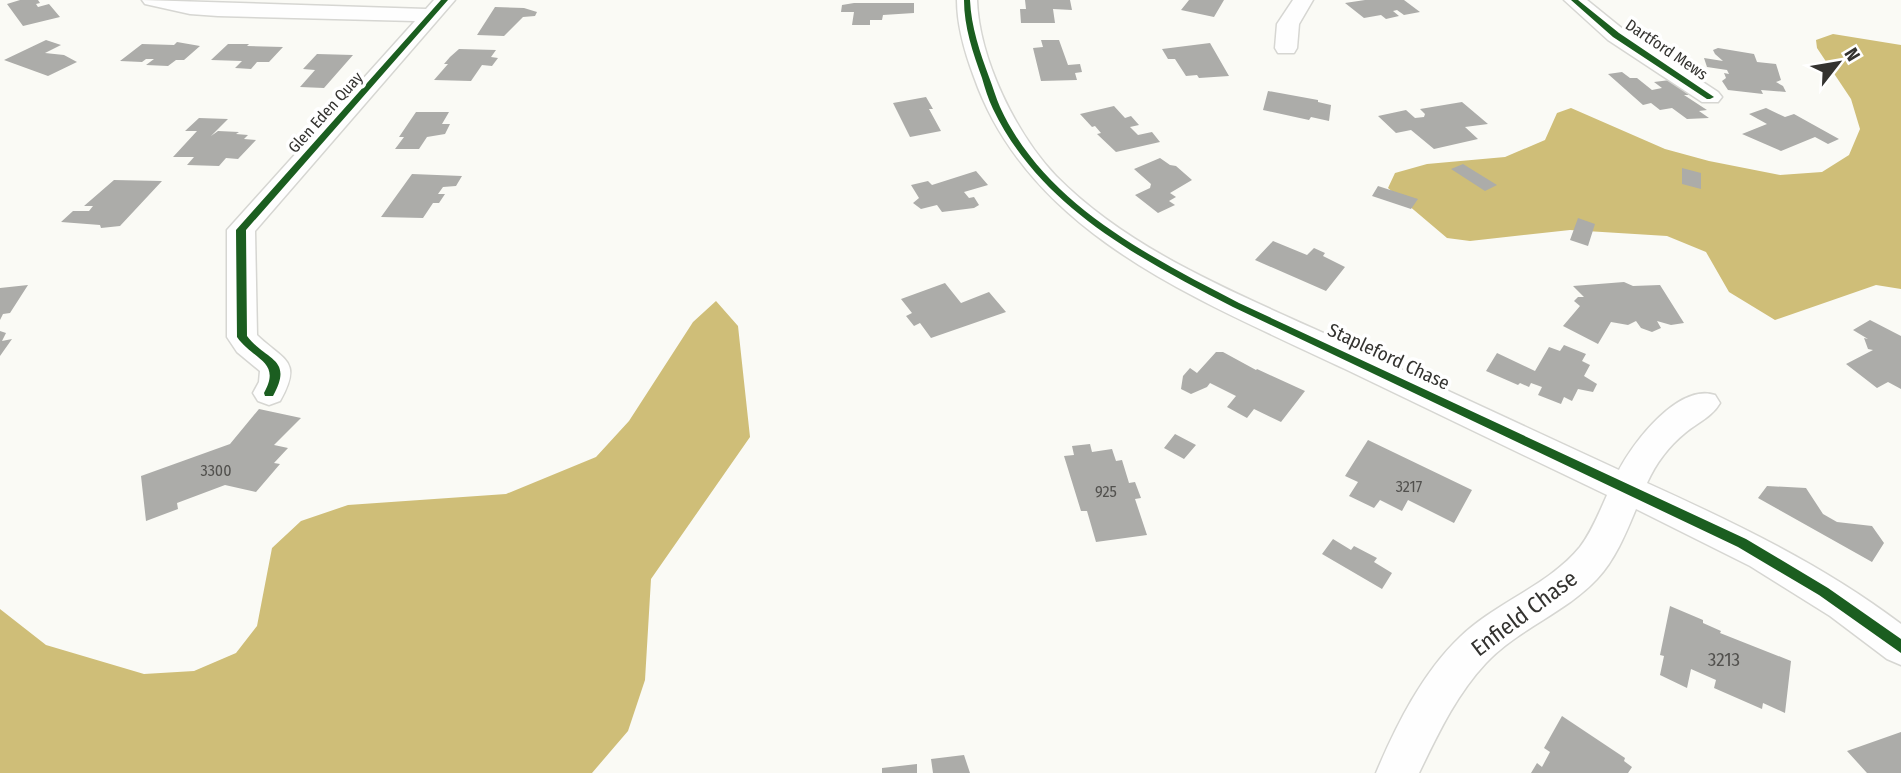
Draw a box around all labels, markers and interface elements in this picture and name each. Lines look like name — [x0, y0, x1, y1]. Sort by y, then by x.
street label: Dartford Mews — [1622, 15, 1712, 84]
north arrow — [1803, 28, 1873, 98]
text: N — [1839, 44, 1865, 65]
street label: Glen Eden Quay — [284, 67, 367, 157]
street label: Stapleford Chase — [1324, 318, 1453, 395]
house number: 3300 — [200, 461, 232, 480]
house number: 3217 — [1396, 477, 1423, 496]
house number: 925 — [1095, 482, 1117, 501]
street label: Enfield Chase — [1465, 564, 1583, 662]
house number: 3213 — [1708, 648, 1740, 671]

